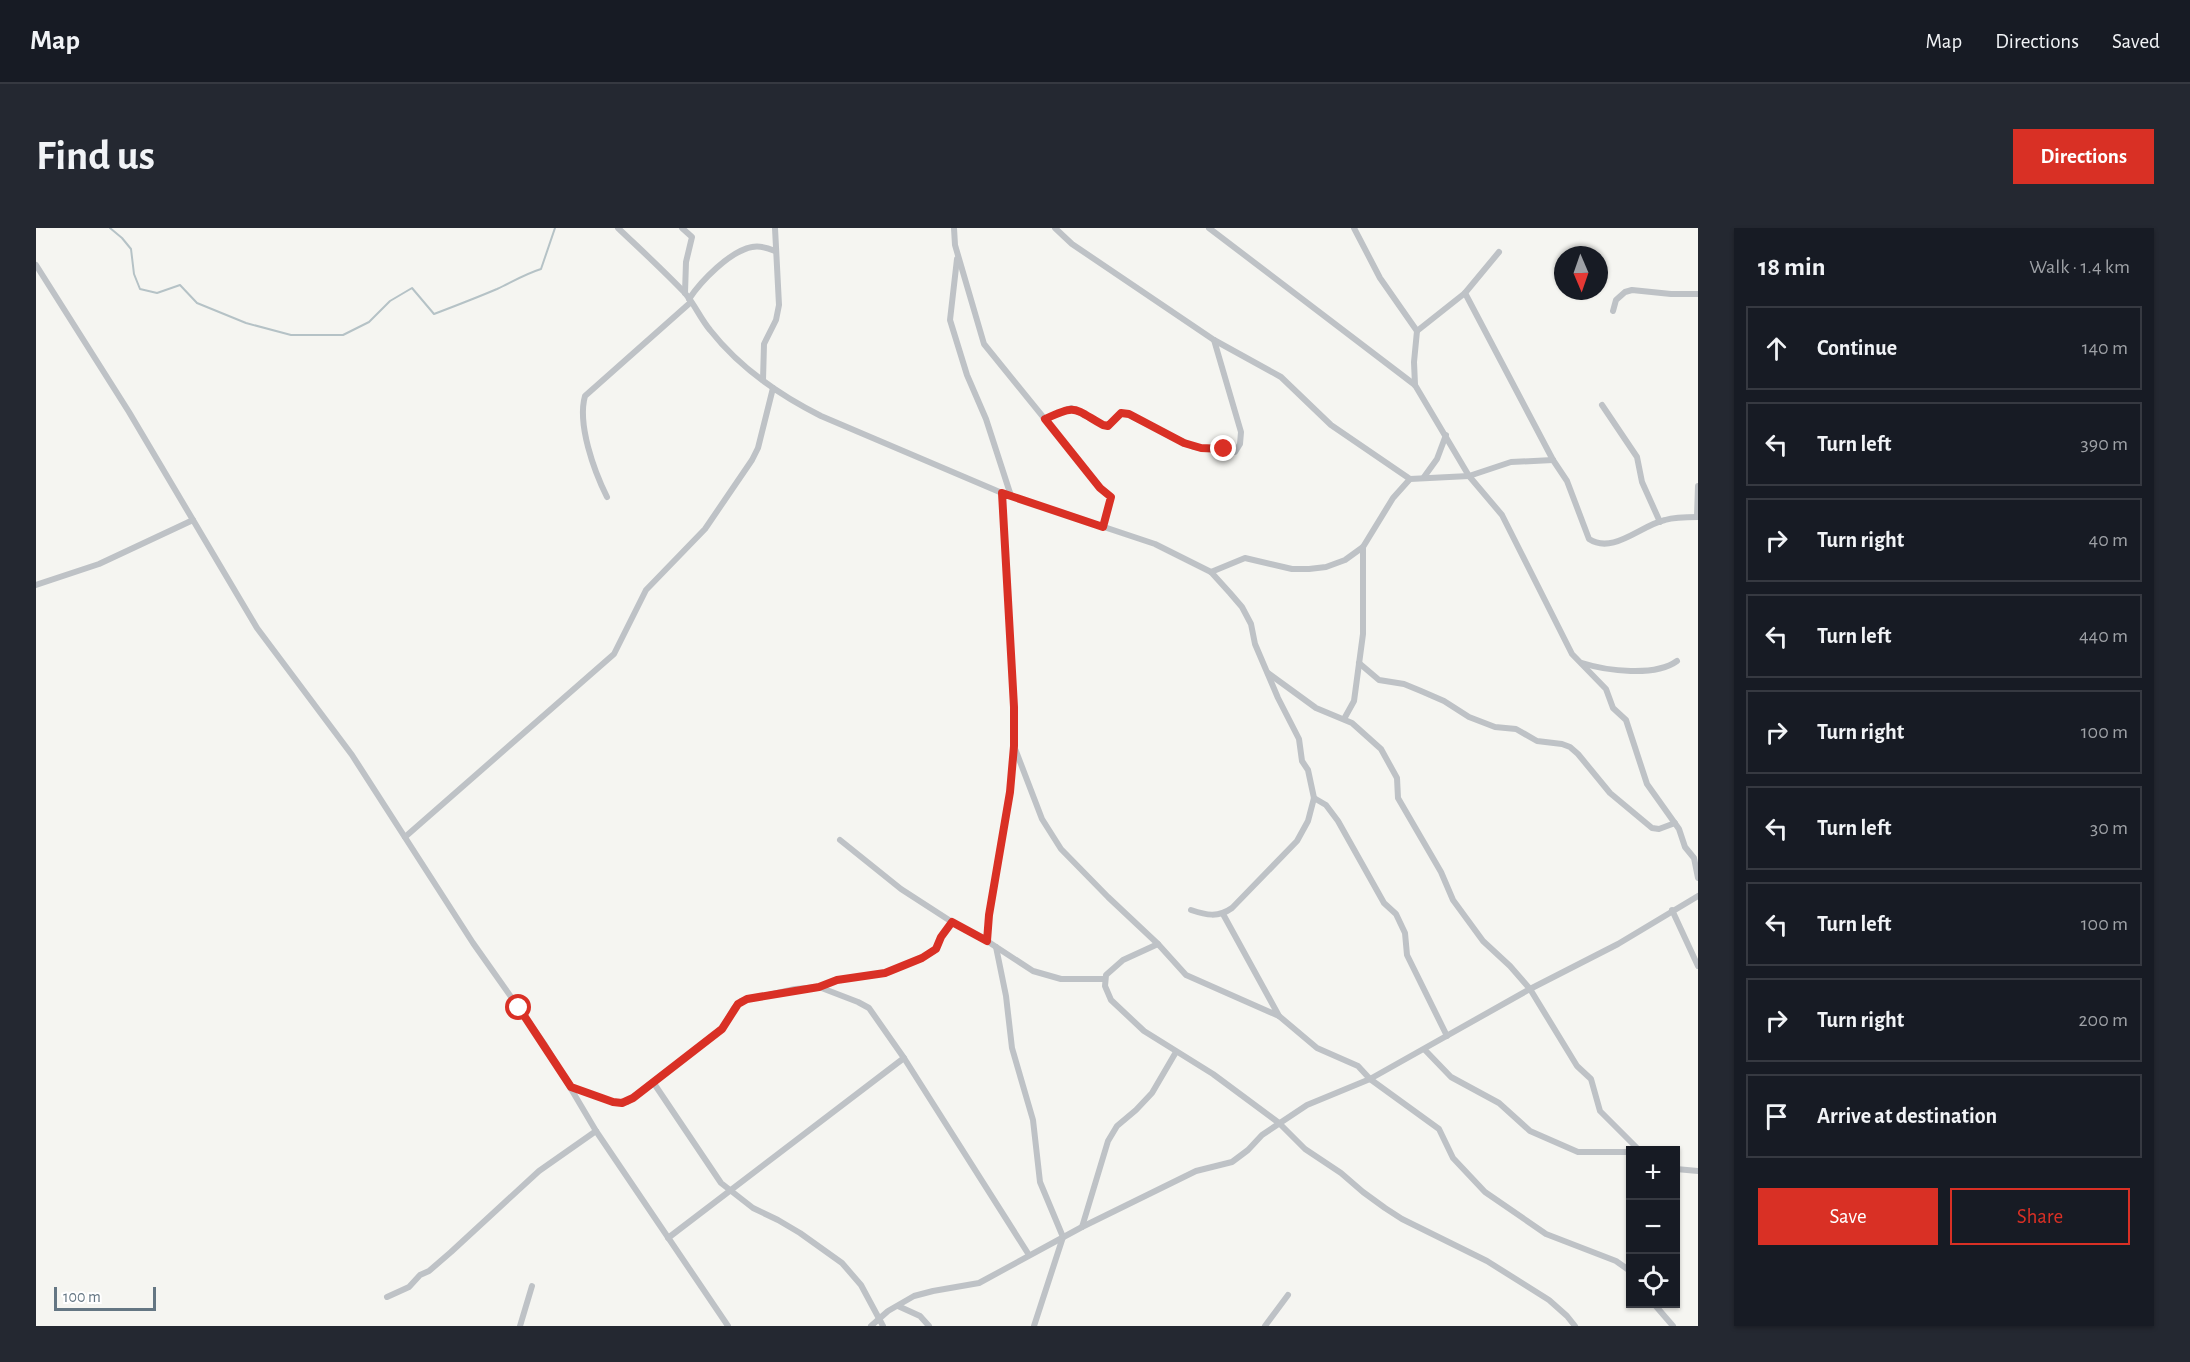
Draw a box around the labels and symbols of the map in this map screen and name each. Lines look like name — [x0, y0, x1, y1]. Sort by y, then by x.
north arrow — [1554, 246, 1608, 300]
route end — [1210, 435, 1236, 461]
route start — [505, 994, 531, 1020]
scale bar — [54, 1284, 156, 1312]

